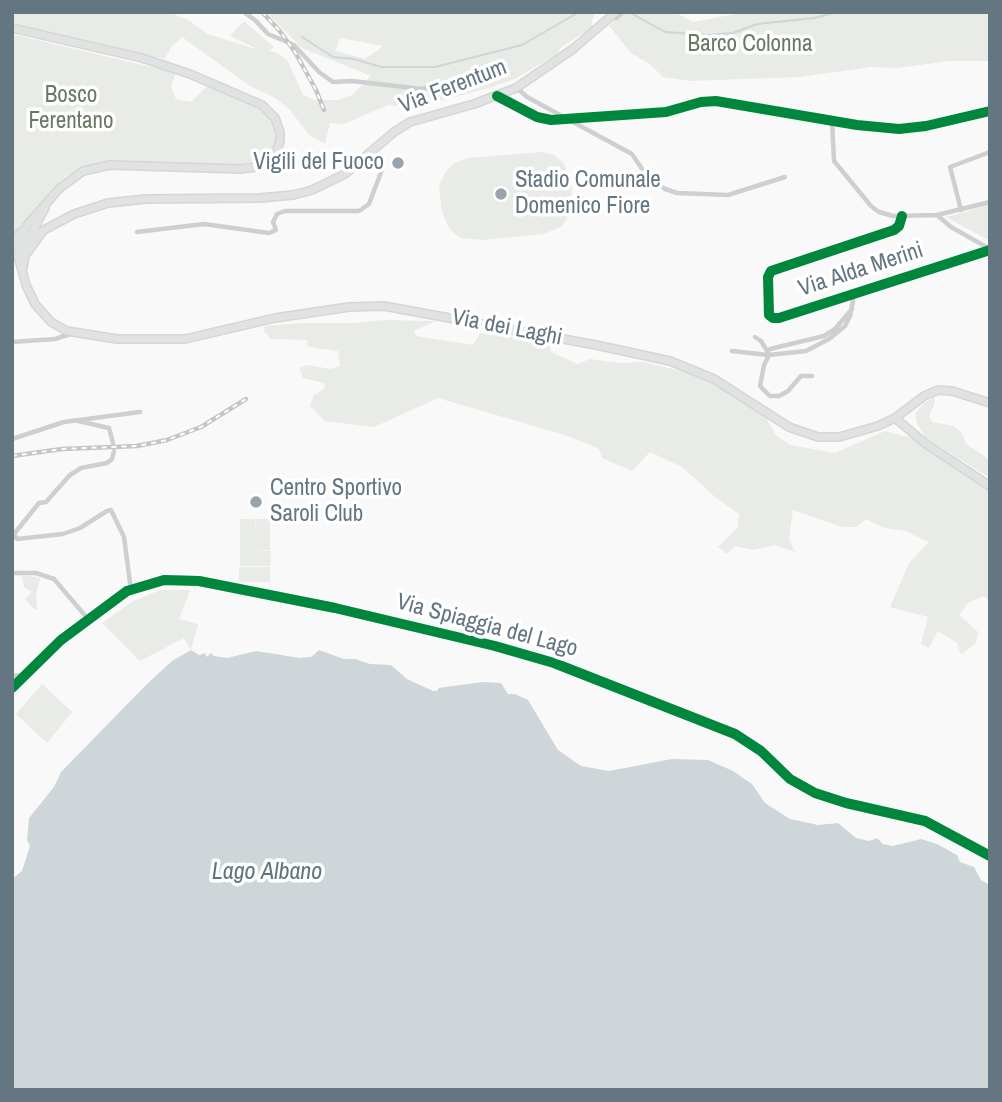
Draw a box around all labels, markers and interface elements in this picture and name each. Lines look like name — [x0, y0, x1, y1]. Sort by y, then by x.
park label: Barco Colonna — [688, 31, 812, 59]
street label: Via Ferentum — [395, 54, 511, 120]
park label: Bosco Ferentano — [28, 82, 114, 136]
place label: Vigili del Fuoco — [253, 149, 384, 177]
marker: Vigili del Fuoco — [390, 155, 406, 171]
place label: Stadio Comunale Domenico Fiore — [515, 167, 661, 221]
marker: Stadio Comunale Domenico Fiore — [493, 186, 509, 202]
street label: Via Alda Merini — [795, 237, 927, 303]
street label: Via dei Laghi — [449, 304, 565, 352]
place label: Centro Sportivo Saroli Club — [270, 475, 402, 529]
marker: Centro Sportivo Saroli Club — [248, 494, 264, 510]
street label: Via Spiaggia del Lago — [393, 589, 581, 663]
water label: Lago Albano — [212, 859, 322, 887]

